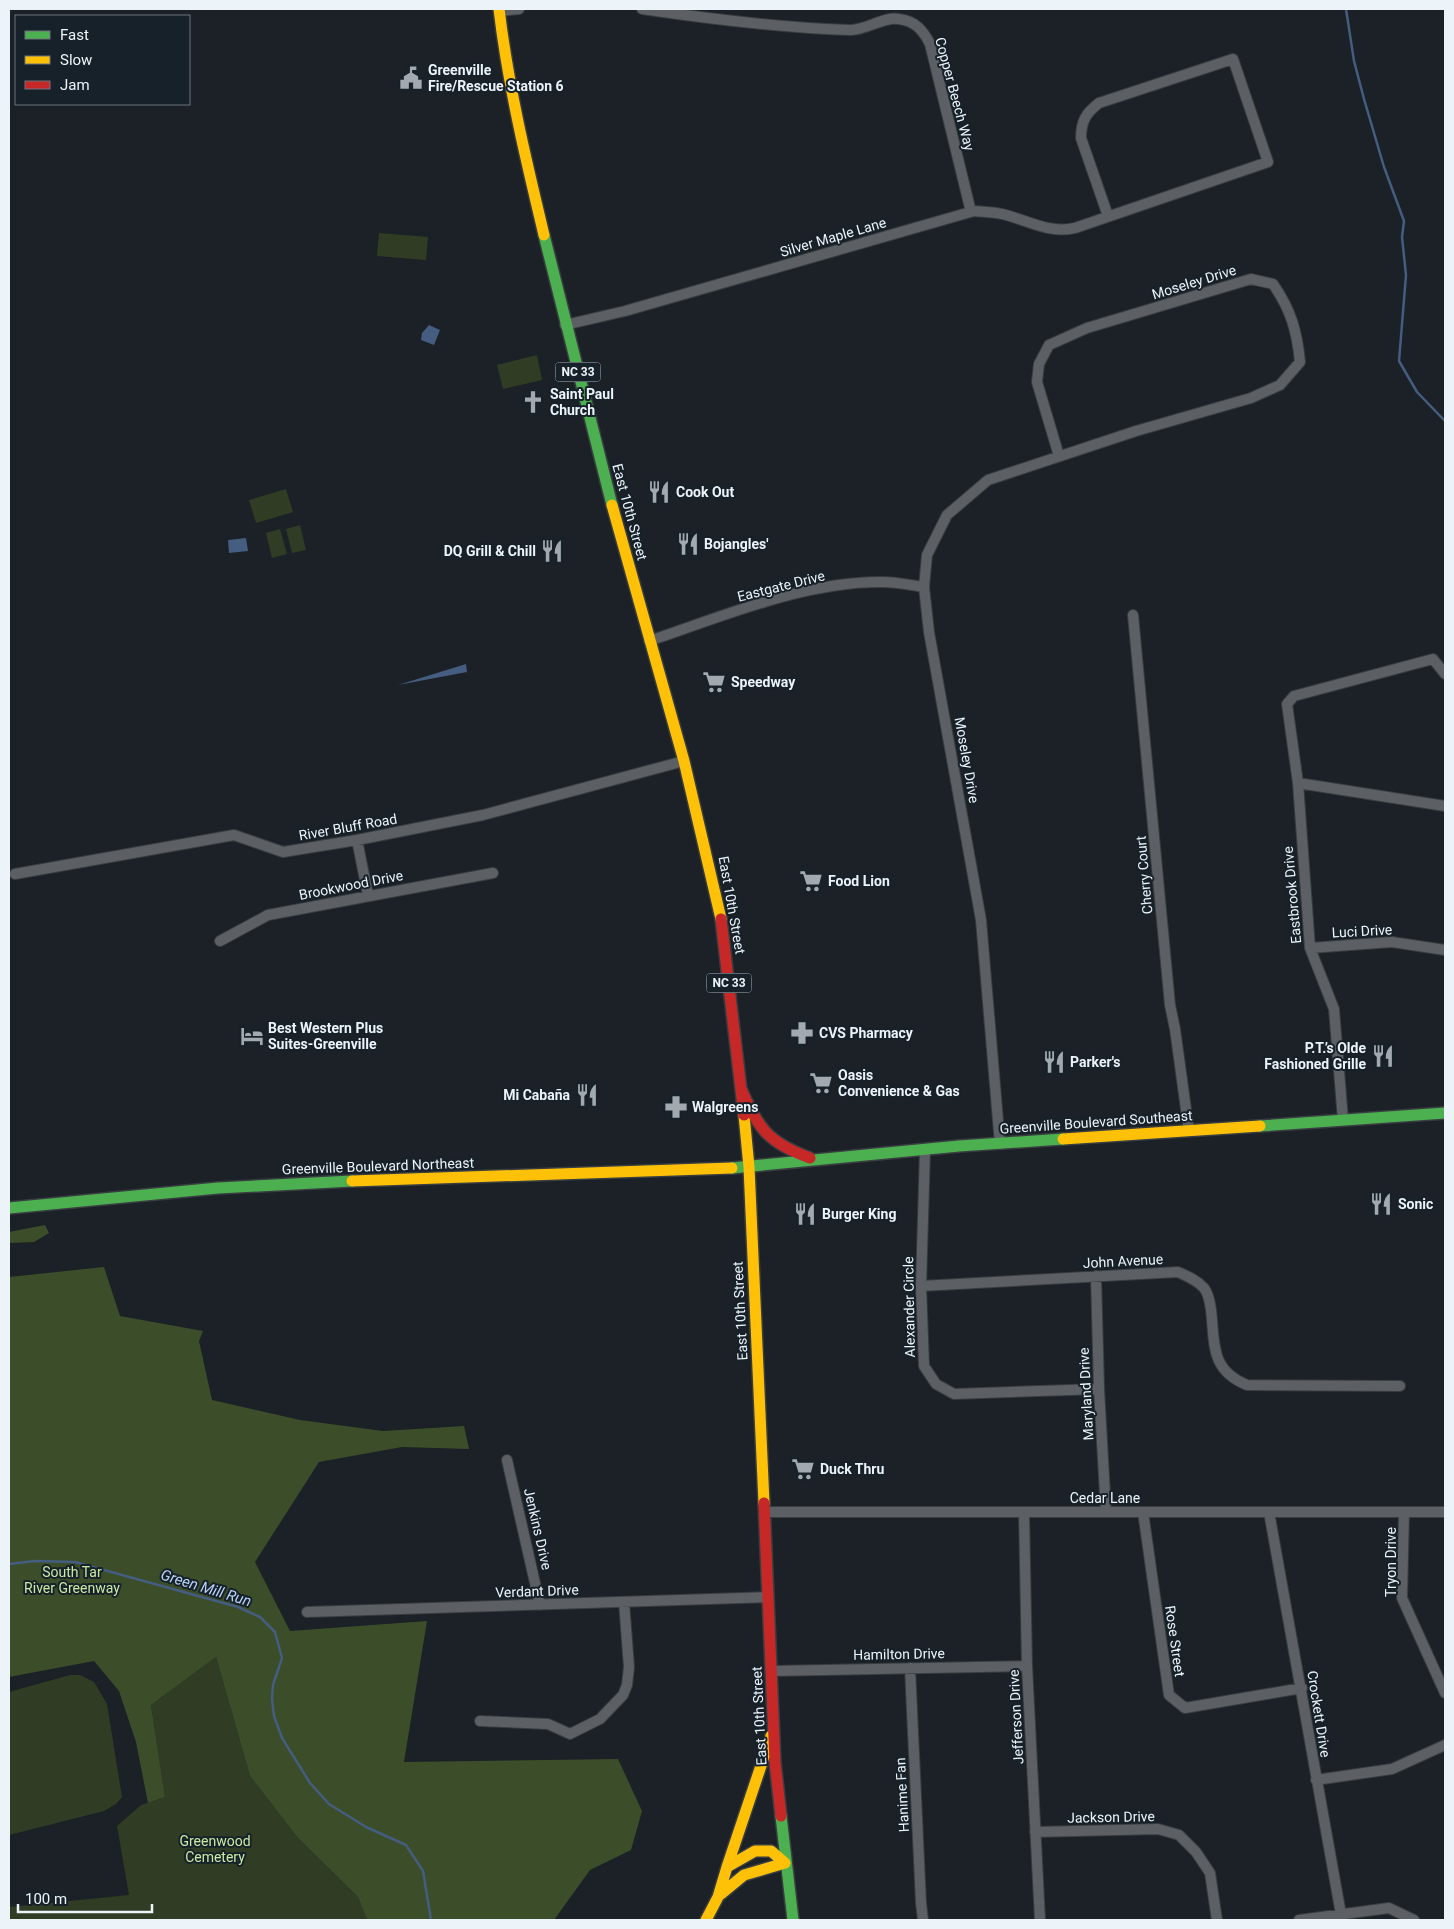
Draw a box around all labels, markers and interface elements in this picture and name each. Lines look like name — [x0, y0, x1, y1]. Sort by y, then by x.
legend — [15, 15, 190, 105]
text: Fast — [60, 26, 89, 44]
street label: Copper Beech Way — [932, 35, 978, 153]
text: Slow — [60, 51, 92, 69]
place label: Greenville Fire/Rescue Station 6 — [428, 62, 564, 94]
public building icon: Greenville Fire/Rescue Station 6 — [398, 65, 424, 91]
text: Jam — [60, 76, 90, 94]
street label: Silver Maple Lane — [778, 214, 888, 260]
street label: Moseley Drive — [1150, 262, 1238, 302]
road number: NC 33 — [556, 362, 600, 382]
place label: Saint Paul Church — [550, 386, 614, 418]
church icon: Saint Paul Church — [520, 389, 546, 415]
street label: East 10th Street — [609, 462, 651, 562]
restaurant icon: Cook Out — [646, 479, 672, 505]
place label: Cook Out — [676, 484, 734, 500]
restaurant icon: Bojangles' — [675, 531, 701, 557]
place label: Bojangles' — [704, 536, 769, 552]
restaurant icon: DQ Grill & Chill — [539, 538, 565, 564]
place label: DQ Grill & Chill — [444, 543, 536, 559]
street label: Eastgate Drive — [735, 567, 827, 605]
supermarket icon: Speedway — [701, 669, 727, 695]
place label: Speedway — [731, 674, 796, 690]
street label: Moseley Drive — [952, 716, 982, 804]
street label: River Bluff Road — [298, 810, 398, 844]
street label: Cherry Court — [1133, 835, 1155, 915]
street label: Eastbrook Drive — [1280, 846, 1304, 944]
street label: East 10th Street — [716, 855, 749, 956]
street label: Brookwood Drive — [298, 867, 404, 903]
supermarket icon: Food Lion — [798, 868, 824, 894]
place label: Food Lion — [828, 873, 890, 889]
street label: Luci Drive — [1331, 921, 1393, 941]
road number: NC 33 — [706, 974, 752, 992]
place label: Best Western Plus Suites-Greenville — [268, 1020, 383, 1052]
pharmacy icon: CVS Pharmacy — [789, 1020, 815, 1046]
hotel icon: Best Western Plus Suites-Greenville — [239, 1023, 265, 1049]
place label: CVS Pharmacy — [819, 1025, 914, 1041]
place label: P.T.’s Olde Fashioned Grille — [1264, 1040, 1366, 1072]
restaurant icon: P.T.’s Olde Fashioned Grille — [1370, 1043, 1396, 1069]
restaurant icon: Parker's — [1041, 1049, 1067, 1075]
place label: Parker's — [1070, 1054, 1121, 1070]
place label: Oasis Convenience & Gas — [838, 1067, 960, 1099]
supermarket icon: Oasis Convenience & Gas — [808, 1070, 834, 1096]
restaurant icon: Mi Cabaña — [574, 1082, 600, 1108]
place label: Mi Cabaña — [503, 1087, 570, 1103]
pharmacy icon: Walgreens — [663, 1094, 689, 1120]
place label: Walgreens — [692, 1099, 758, 1115]
street label: Greenville Boulevard Southeast — [999, 1107, 1193, 1137]
street label: Greenville Boulevard Northeast — [282, 1155, 475, 1177]
restaurant icon: Sonic — [1368, 1191, 1394, 1217]
place label: Sonic — [1398, 1196, 1433, 1212]
restaurant icon: Burger King — [792, 1201, 818, 1227]
place label: Burger King — [822, 1206, 896, 1222]
street label: John Avenue — [1082, 1251, 1164, 1271]
street label: Alexander Circle — [900, 1256, 918, 1358]
street label: East 10th Street — [729, 1261, 751, 1361]
street label: Maryland Drive — [1076, 1347, 1096, 1441]
supermarket icon: Duck Thru — [790, 1456, 816, 1482]
place label: Duck Thru — [820, 1461, 884, 1477]
street label: Jenkins Drive — [521, 1487, 555, 1571]
street label: Cedar Lane — [1070, 1490, 1140, 1506]
street label: Tryon Drive — [1383, 1527, 1399, 1597]
park label: South Tar River Greenway — [24, 1564, 120, 1596]
water label: Green Mill Run — [158, 1566, 254, 1610]
street label: Verdant Drive — [495, 1582, 579, 1600]
street label: Rose Street — [1162, 1604, 1188, 1678]
street label: Hamilton Drive — [853, 1645, 945, 1663]
street label: East 10th Street — [748, 1666, 770, 1766]
street label: Jefferson Drive — [1006, 1669, 1026, 1765]
street label: Crockett Drive — [1304, 1670, 1334, 1758]
street label: Hanime Fan — [892, 1757, 912, 1833]
street label: Jackson Drive — [1067, 1808, 1155, 1826]
park label: Greenwood Cemetery — [179, 1833, 251, 1865]
scale bar — [18, 1882, 151, 1914]
text: 100 m — [25, 1890, 67, 1908]

